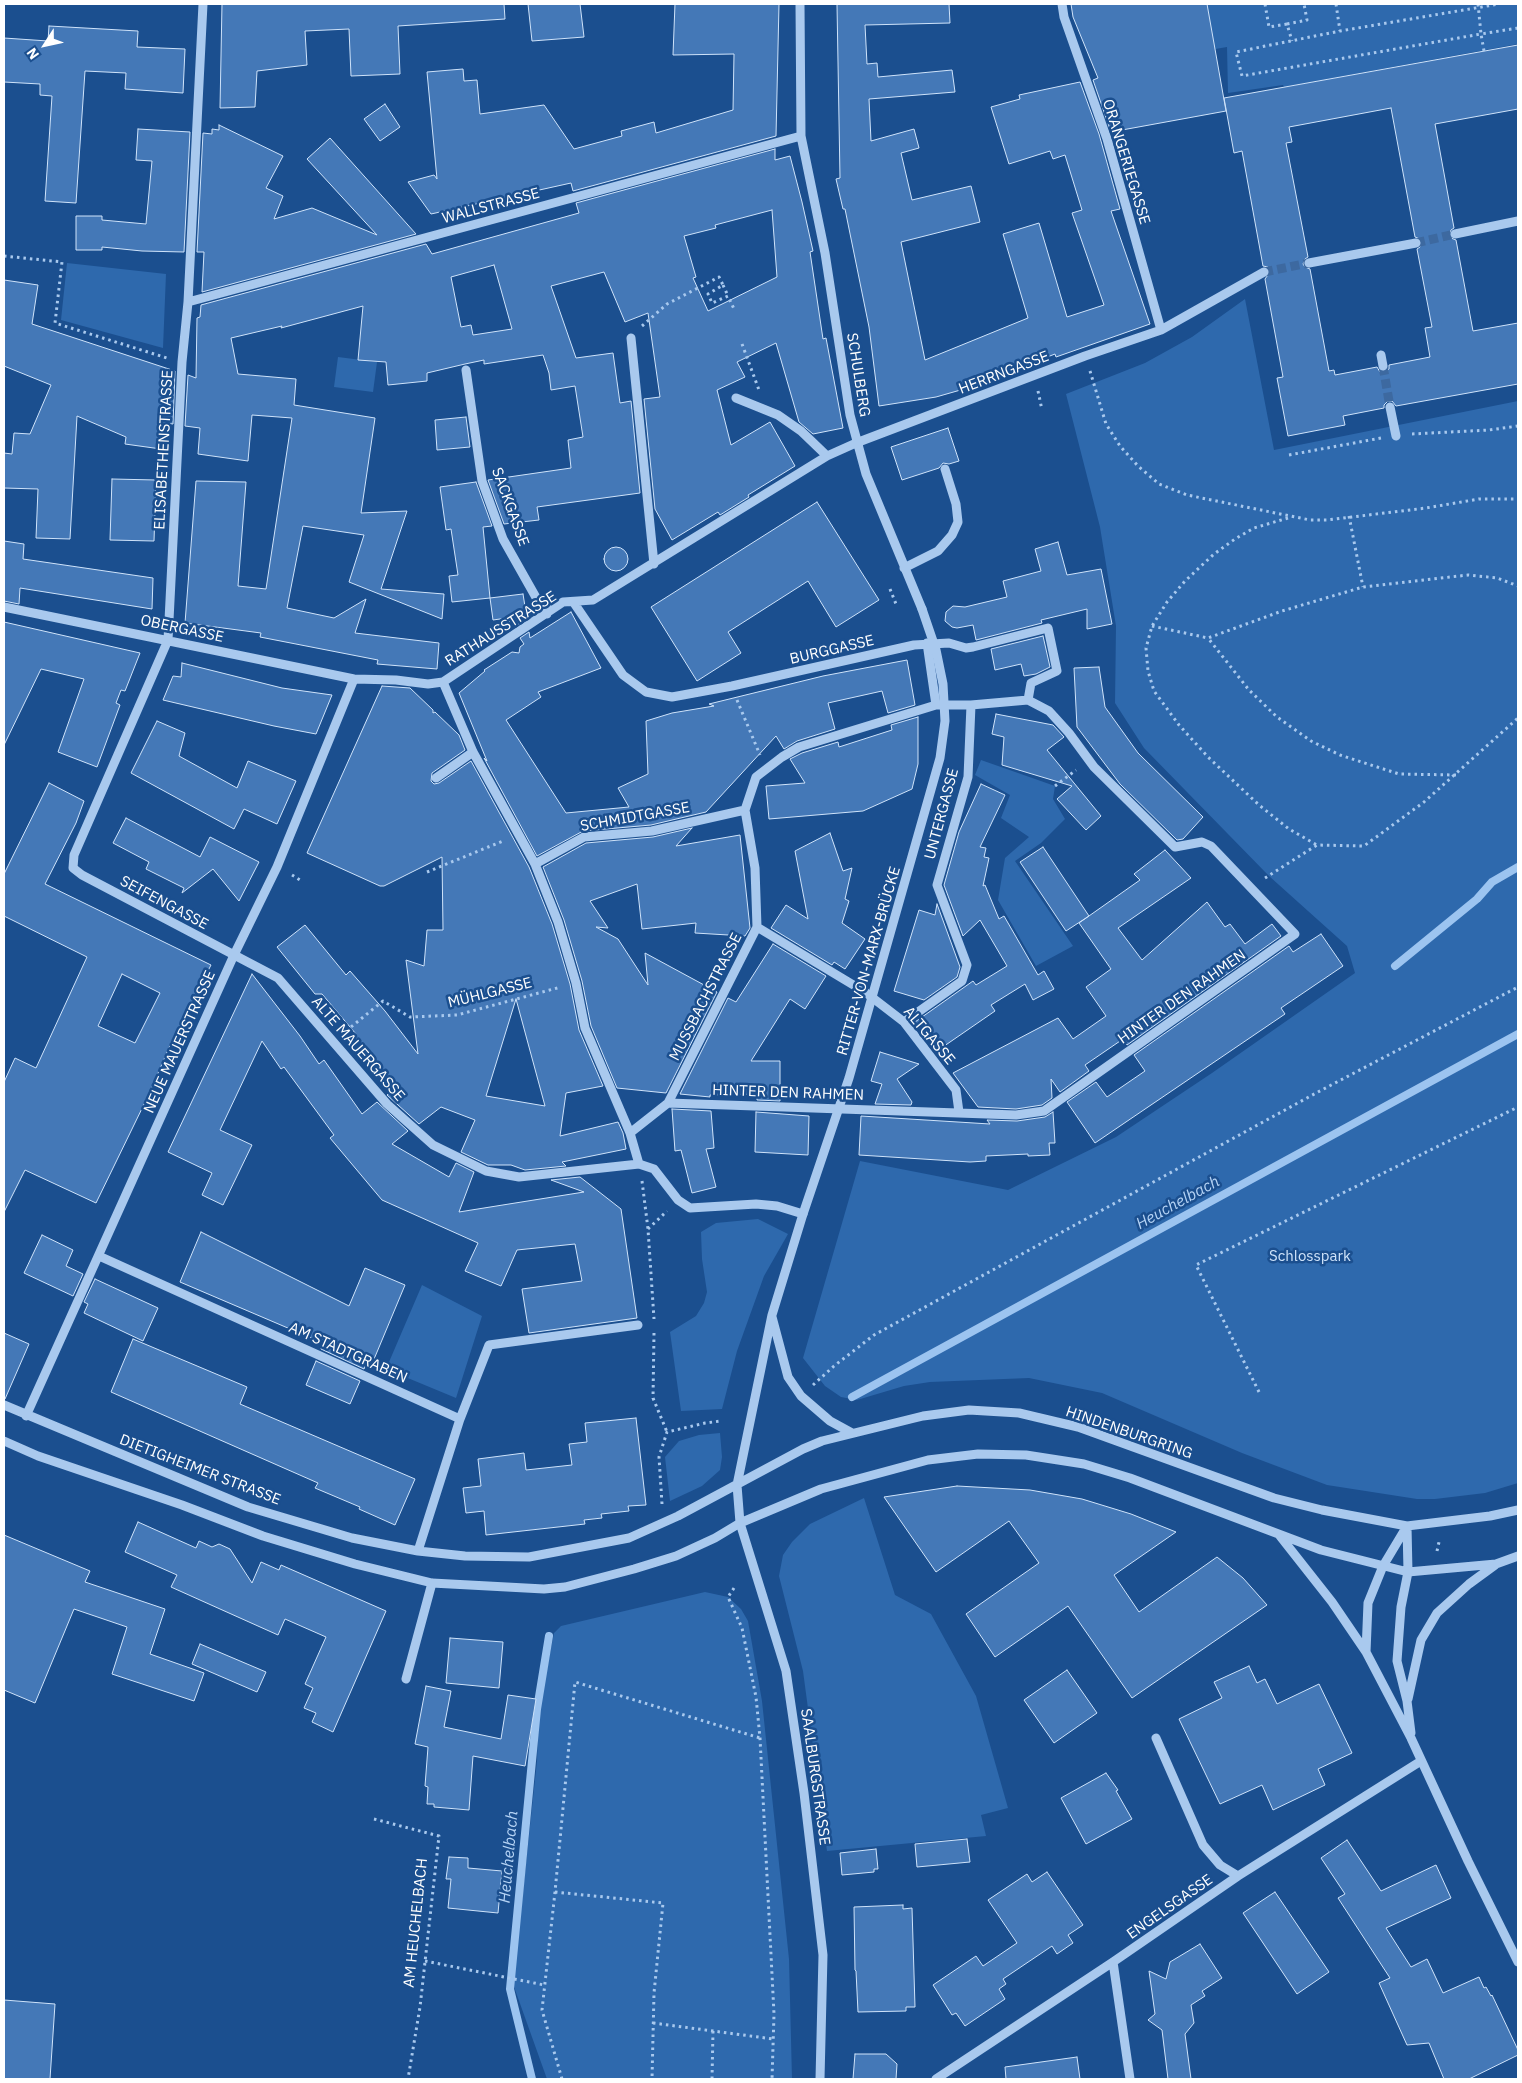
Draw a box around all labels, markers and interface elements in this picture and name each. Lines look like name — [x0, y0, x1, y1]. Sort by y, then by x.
north arrow — [20, 20, 70, 70]
text: N — [22, 44, 43, 63]
street label: ORANGERIEGASSE — [1098, 97, 1154, 227]
street label: WALLSTRASSE — [440, 184, 542, 228]
street label: SCHULBERG — [842, 332, 874, 418]
street label: HERRNGASSE — [956, 348, 1052, 398]
street label: ELISABETHENSTRASSE — [151, 370, 177, 530]
street label: SACKGASSE — [487, 465, 533, 549]
street label: RATHAUSSTRASSE — [442, 587, 560, 671]
street label: OBERGASSE — [139, 611, 225, 647]
street label: BURGGASSE — [788, 632, 876, 668]
street label: UNTERGASSE — [921, 766, 963, 862]
street label: SCHMIDTGASSE — [579, 799, 691, 835]
street label: RITTER-VON-MARX-BRÜCKE — [833, 864, 905, 1058]
street label: SEIFENGASSE — [117, 872, 211, 934]
street label: MUSSBACHSTRASSE — [666, 930, 746, 1064]
street label: HINTER DEN RAHMEN — [1115, 946, 1249, 1048]
street label: NEUE MAUERSTRASSE — [140, 968, 220, 1116]
street label: MÜHLGASSE — [446, 974, 534, 1012]
street label: ALTE MAUERGASSE — [308, 993, 408, 1105]
street label: ALTGASSE — [899, 1003, 959, 1069]
street label: HINTER DEN RAHMEN — [712, 1081, 864, 1105]
water label: Heuchelbach — [1133, 1172, 1223, 1234]
park label: Schlosspark — [1269, 1248, 1351, 1266]
street label: AM STADTGRABEN — [286, 1319, 410, 1387]
street label: HINDENBURGRING — [1063, 1403, 1195, 1463]
street label: DIETIGHEIMER STRASSE — [117, 1431, 283, 1509]
street label: SAALBURGSTRASSE — [796, 1707, 834, 1847]
water label: Heuchelbach — [495, 1810, 523, 1904]
street label: AM HEUCHELBACH — [400, 1857, 432, 1989]
street label: ENGELSGASSE — [1124, 1871, 1216, 1943]

